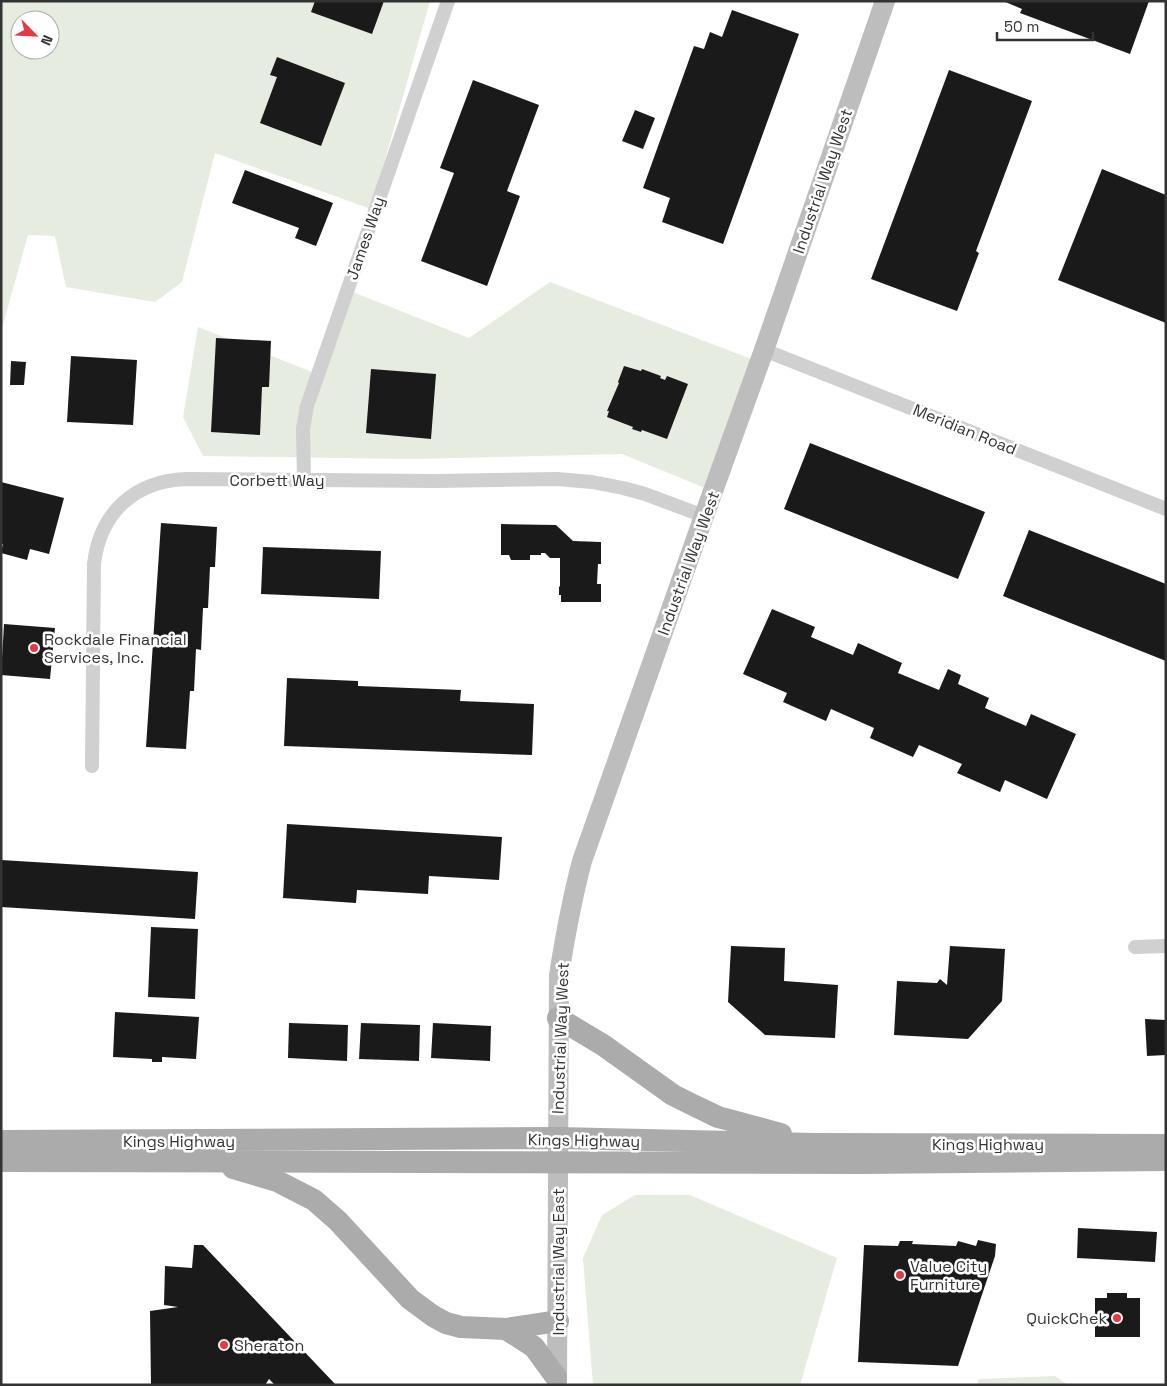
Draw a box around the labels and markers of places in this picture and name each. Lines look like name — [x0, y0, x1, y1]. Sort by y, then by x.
place label: Rockdale Financial Services, Inc. — [44, 629, 187, 668]
marker: Rockdale Financial Services, Inc. — [28, 642, 40, 654]
place label: Value City Furniture — [910, 1256, 987, 1295]
marker: Value City Furniture — [894, 1269, 906, 1281]
place label: QuickChek — [1026, 1308, 1107, 1329]
marker: QuickChek — [1111, 1312, 1123, 1324]
place label: Sheraton — [234, 1335, 304, 1356]
marker: Sheraton — [218, 1339, 230, 1351]

